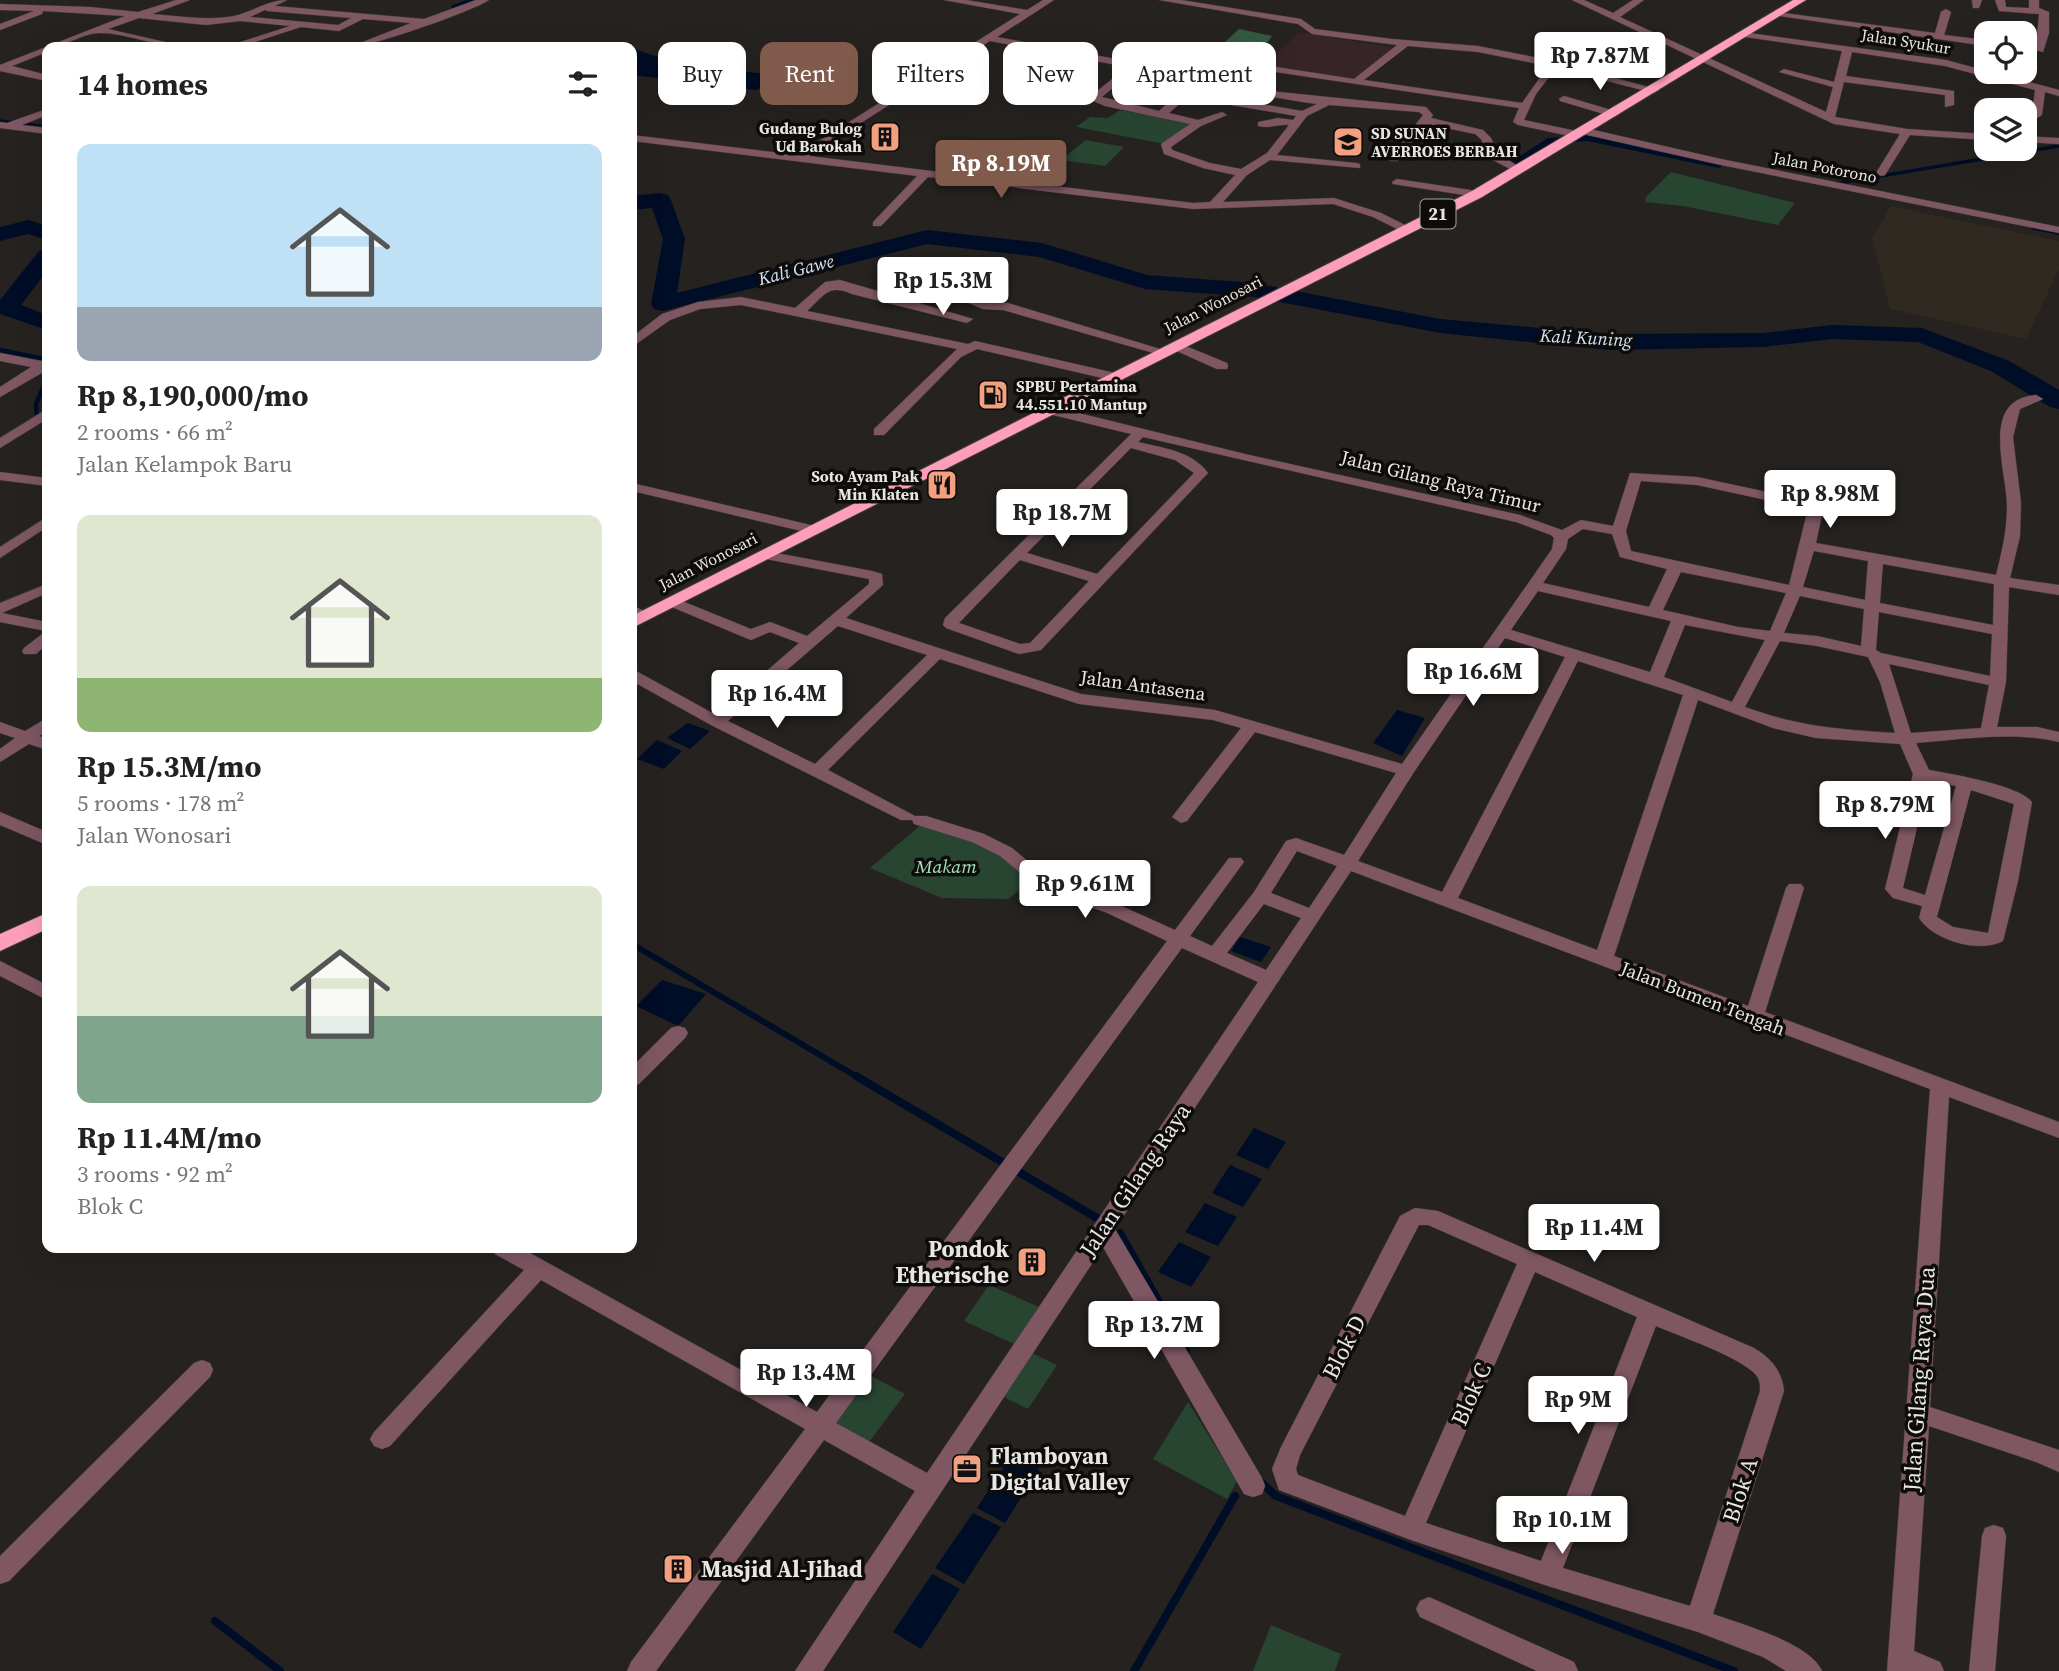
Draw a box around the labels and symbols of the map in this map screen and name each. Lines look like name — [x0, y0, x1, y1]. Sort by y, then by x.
street label: Jalan Syukur — [1859, 23, 1952, 59]
pin: Rp 7.87M — [1528, 32, 1672, 92]
place label: Gudang Bulog Ud Barokah — [759, 117, 862, 157]
building icon: Gudang Bulog Ud Barokah — [868, 120, 902, 154]
place label: SD SUNAN AVERROES BERBAH — [1371, 122, 1518, 162]
school or university icon: SD SUNAN AVERROES BERBAH — [1331, 125, 1365, 159]
pin: Rp 8.19M — [929, 140, 1073, 200]
street label: Jalan Potorono — [1770, 146, 1879, 188]
road number: 21 — [1420, 200, 1456, 229]
water label: Kali Gawe — [754, 248, 837, 291]
pin: Rp 15.3M — [871, 258, 1015, 317]
street label: Jalan Wonosari — [1159, 270, 1266, 339]
water label: Kali Kuning — [1538, 323, 1634, 352]
place label: SPBU Pertamina 44.551.10 Mantup — [1016, 375, 1147, 415]
fuel station icon: SPBU Pertamina 44.551.10 Mantup — [976, 378, 1010, 412]
street label: Jalan Gilang Raya Timur — [1337, 443, 1544, 518]
place label: Soto Ayam Pak Min Klaten — [811, 465, 919, 505]
restaurant icon: Soto Ayam Pak Min Klaten — [925, 468, 959, 502]
pin: Rp 8.98M — [1758, 470, 1902, 530]
pin: Rp 18.7M — [990, 490, 1134, 549]
street label: Jalan Wonosari — [654, 527, 761, 596]
pin: Rp 16.6M — [1401, 648, 1545, 708]
street label: Jalan Antasena — [1078, 663, 1208, 707]
pin: Rp 16.4M — [705, 670, 849, 730]
pin: Rp 8.79M — [1813, 782, 1957, 841]
park label: Makam — [914, 853, 977, 879]
pin: Rp 9.61M — [1013, 860, 1157, 920]
street label: Jalan Bumen Tengah — [1616, 954, 1789, 1041]
street label: Jalan Gilang Raya — [1071, 1097, 1198, 1264]
pin: Rp 11.4M — [1522, 1204, 1666, 1264]
place label: Pondok Etherische — [895, 1233, 1009, 1291]
building icon: Pondok Etherische — [1015, 1245, 1049, 1279]
street label: Jalan Gilang Raya Dua — [1895, 1265, 1943, 1494]
pin: Rp 13.7M — [1082, 1302, 1226, 1361]
street label: Blok D — [1314, 1310, 1374, 1384]
pin: Rp 13.4M — [734, 1350, 878, 1409]
street label: Blok C — [1443, 1357, 1499, 1431]
pin: Rp 9M — [1529, 1376, 1627, 1436]
place label: Flamboyan Digital Valley — [990, 1440, 1131, 1498]
office icon: Flamboyan Digital Valley — [950, 1452, 984, 1486]
street label: Blok A — [1714, 1453, 1766, 1527]
pin: Rp 10.1M — [1490, 1496, 1634, 1556]
building icon: Masjid Al-Jihad — [661, 1552, 695, 1586]
place label: Masjid Al-Jihad — [701, 1553, 863, 1585]

